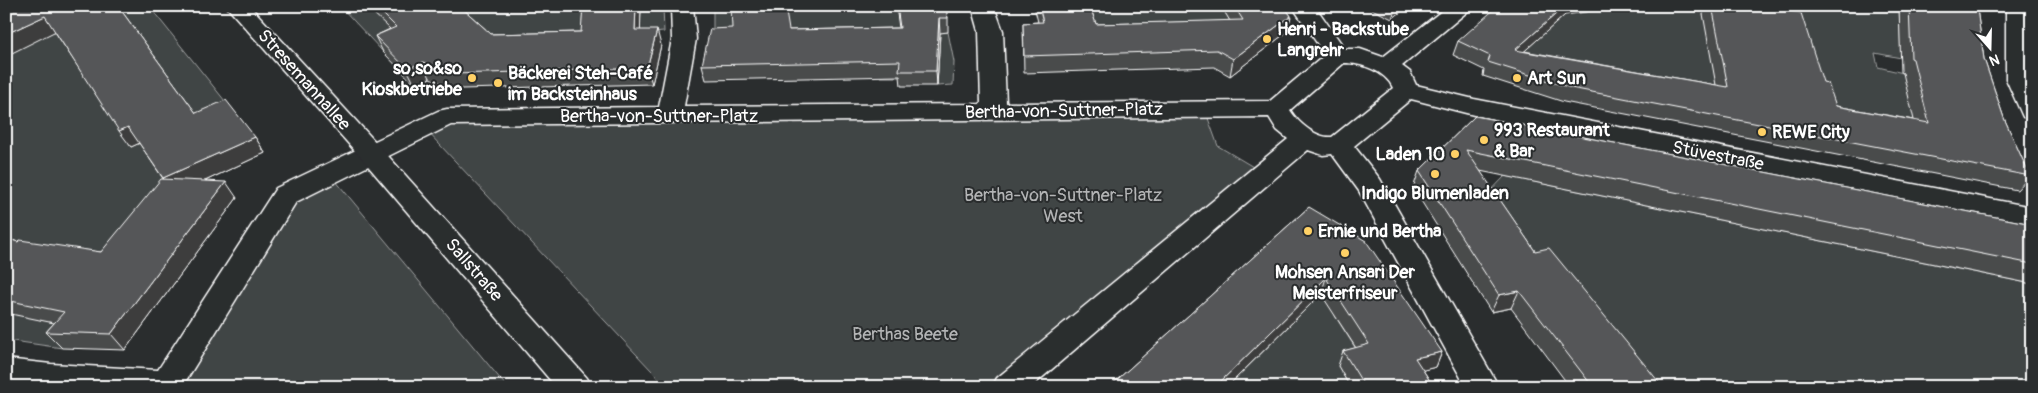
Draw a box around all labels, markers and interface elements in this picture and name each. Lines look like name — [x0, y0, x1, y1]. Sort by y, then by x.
place label: Henri - Backstube Langrehr — [1277, 18, 1410, 62]
north arrow — [1966, 22, 2016, 72]
street label: Stresemannallee — [253, 25, 356, 135]
marker: Henri - Backstube Langrehr — [1261, 33, 1273, 45]
text: N — [1987, 50, 2002, 69]
place label: so,so&so Kioskbetriebe — [362, 57, 463, 101]
place label: Bäckerei Steh-Café im Backsteinhaus — [508, 62, 654, 106]
place label: Art Sun — [1527, 67, 1586, 90]
marker: so,so&so Kioskbetriebe — [466, 72, 478, 84]
marker: Art Sun — [1511, 72, 1523, 84]
marker: Bäckerei Steh-Café im Backsteinhaus — [492, 77, 504, 89]
street label: Bertha-von-Suttner-Platz — [965, 98, 1163, 124]
street label: Bertha-von-Suttner-Platz — [560, 105, 758, 128]
place label: 993 Restaurant & Bar — [1494, 119, 1610, 163]
place label: REWE City — [1772, 121, 1850, 144]
marker: REWE City — [1756, 126, 1768, 138]
marker: 993 Restaurant & Bar — [1478, 134, 1490, 146]
street label: Stüvestraße — [1670, 136, 1766, 176]
place label: Laden 10 — [1376, 143, 1445, 166]
marker: Laden 10 — [1449, 148, 1461, 160]
marker: Indigo Blumenladen — [1429, 168, 1441, 180]
place label: Indigo Blumenladen — [1361, 182, 1509, 205]
park label: Bertha-von-Suttner-Platz West — [964, 184, 1162, 228]
place label: Ernie und Bertha — [1318, 220, 1442, 243]
marker: Ernie und Bertha — [1302, 225, 1314, 237]
street label: Sallstraße — [440, 234, 508, 306]
marker: Mohsen Ansari Der Meisterfriseur — [1339, 247, 1351, 259]
place label: Mohsen Ansari Der Meisterfriseur — [1275, 261, 1415, 305]
park label: Berthas Beete — [852, 323, 958, 346]

